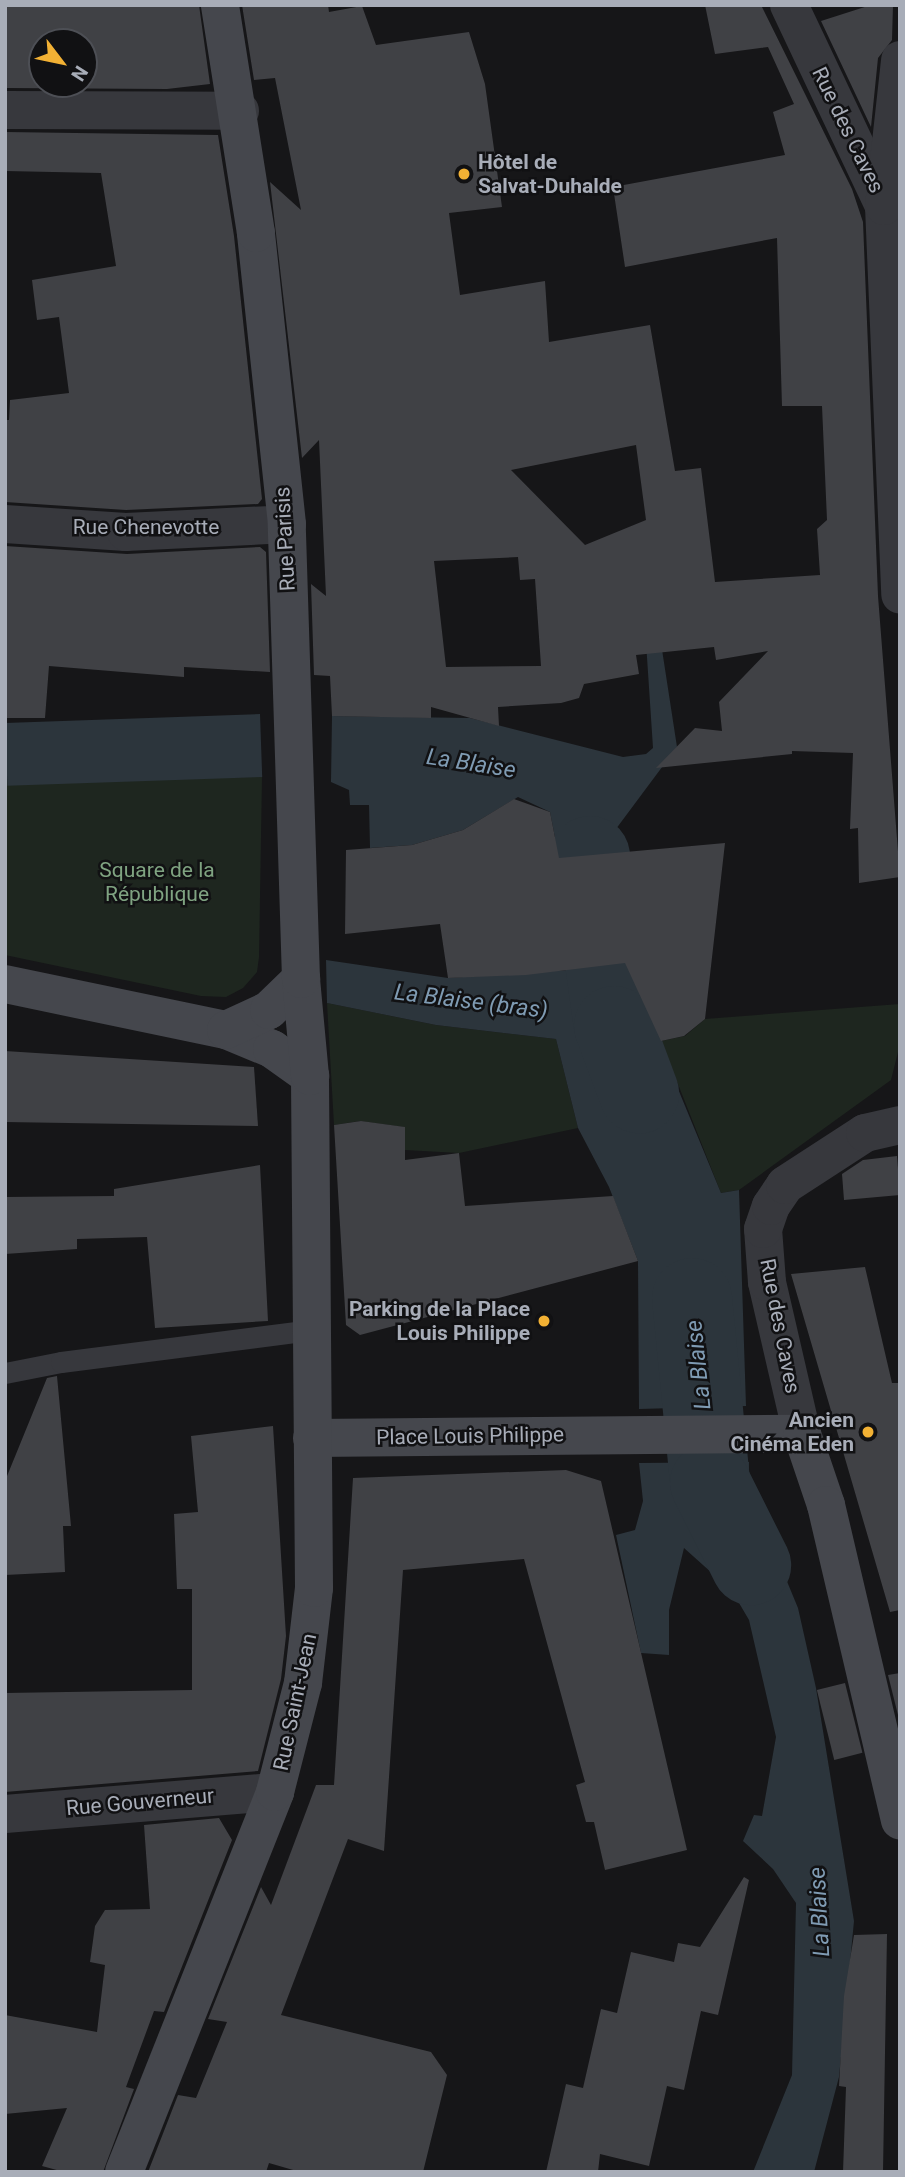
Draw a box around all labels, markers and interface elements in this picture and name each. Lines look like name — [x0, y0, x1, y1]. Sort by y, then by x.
north arrow — [28, 28, 98, 98]
text: N — [66, 62, 93, 85]
street label: Rue des Caves — [807, 63, 889, 197]
place label: Hôtel de Salvat-Duhalde — [478, 149, 622, 199]
marker: Hôtel de Salvat-Duhalde — [456, 166, 472, 182]
street label: Rue Parisis — [270, 486, 300, 592]
street label: Rue Chenevotte — [73, 514, 219, 540]
water label: La Blaise — [424, 743, 518, 785]
park label: Square de la République — [99, 857, 215, 907]
water label: La Blaise (bras) — [393, 979, 549, 1025]
street label: Rue des Caves — [755, 1256, 805, 1396]
place label: Parking de la Place Louis Philippe — [349, 1296, 530, 1346]
marker: Parking de la Place Louis Philippe — [536, 1313, 552, 1329]
water label: La Blaise — [681, 1319, 717, 1411]
place label: Ancien Cinéma Eden — [730, 1407, 854, 1457]
street label: Place Louis Philippe — [376, 1422, 564, 1450]
marker: Ancien Cinéma Eden — [860, 1424, 876, 1440]
street label: Rue Saint-Jean — [268, 1631, 322, 1773]
street label: Rue Gouverneur — [65, 1783, 215, 1821]
water label: La Blaise — [804, 1866, 836, 1958]

